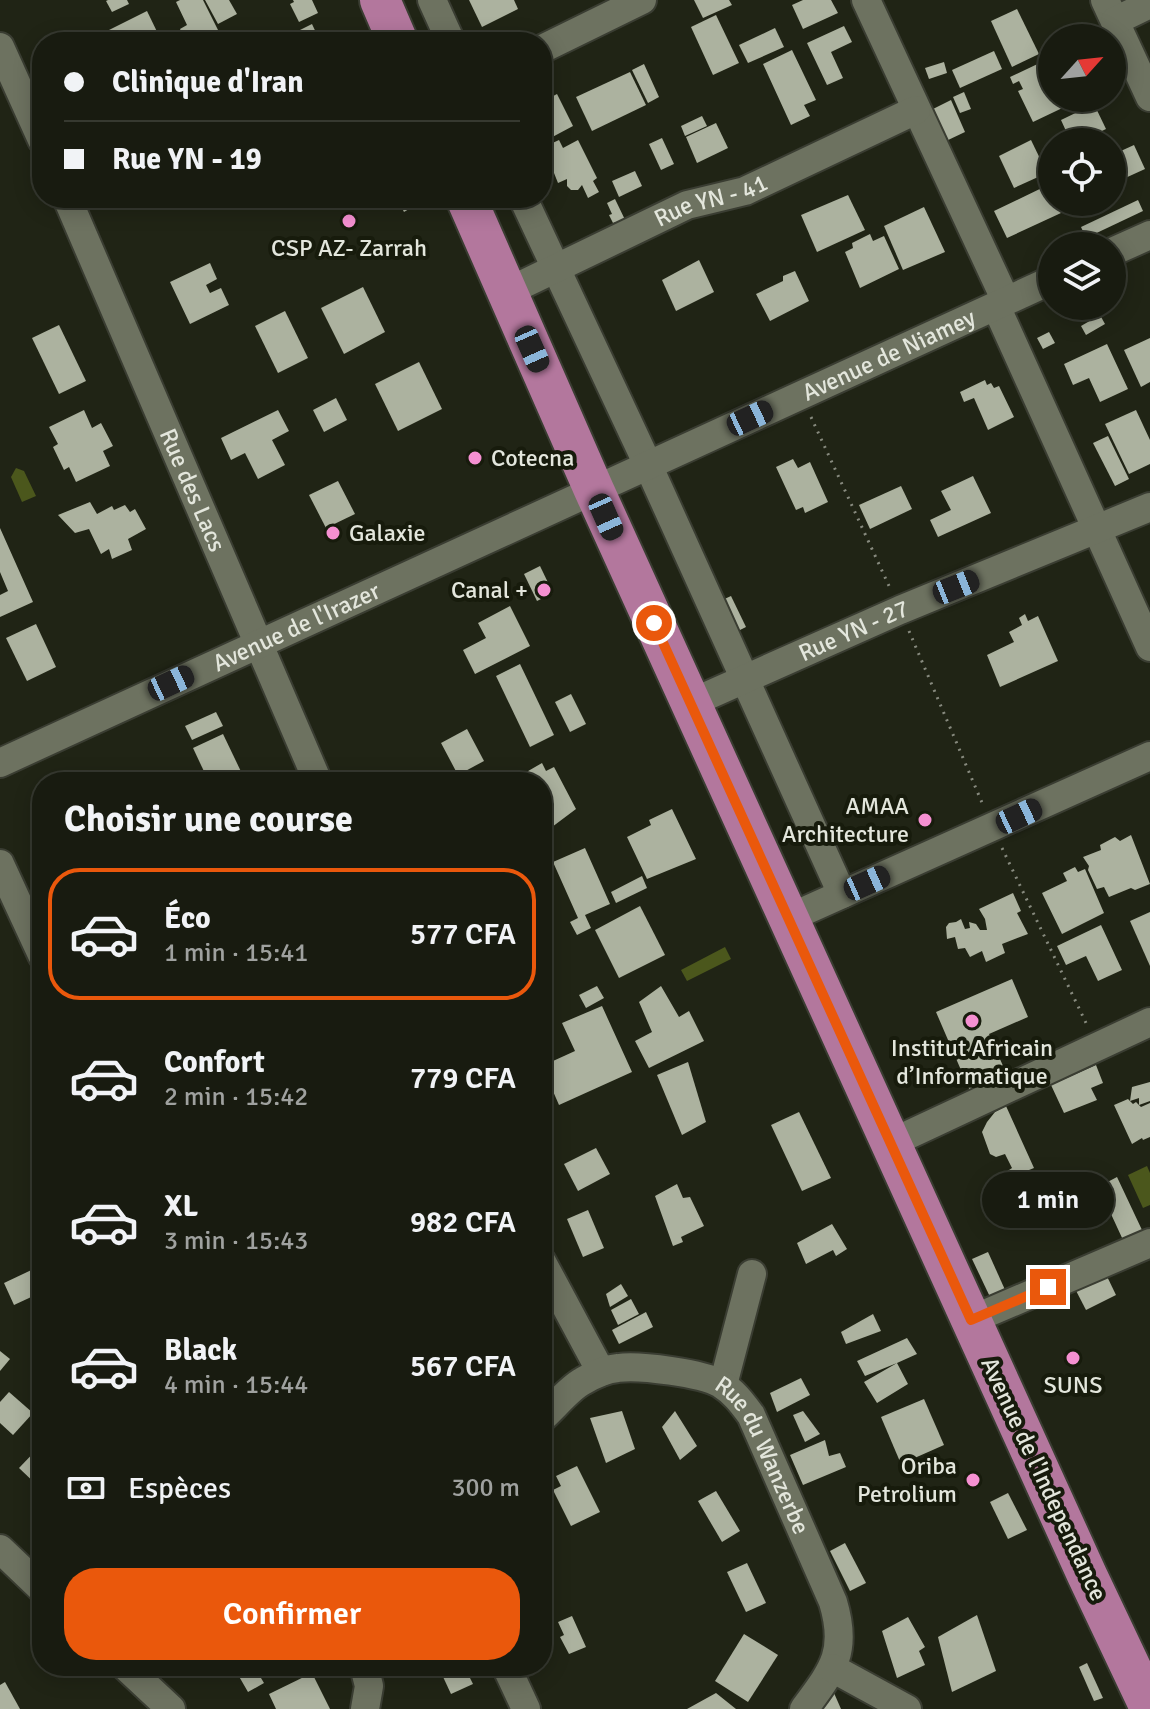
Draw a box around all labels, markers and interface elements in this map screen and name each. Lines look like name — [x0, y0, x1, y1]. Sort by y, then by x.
north arrow — [1038, 24, 1126, 112]
map controls — [1038, 24, 1126, 320]
text: Clinique d'Iran — [112, 64, 304, 101]
button: locate — [1038, 128, 1126, 216]
text: Rue YN - 19 — [112, 141, 262, 178]
street label: Rue YN - 41 — [649, 168, 772, 234]
marker: CSP AZ- Zarrah — [340, 212, 358, 230]
button: layers — [1038, 232, 1126, 320]
place label: CSP AZ- Zarrah — [271, 233, 427, 263]
street label: Avenue de Niamey — [797, 302, 980, 408]
car — [511, 322, 553, 376]
car — [723, 397, 777, 439]
street label: Rue des Lacs — [153, 424, 232, 556]
place label: Cotecna — [491, 443, 574, 473]
marker: Cotecna — [466, 449, 484, 467]
car — [585, 490, 627, 544]
place label: Galaxie — [349, 518, 426, 548]
marker: Galaxie — [324, 524, 342, 542]
car — [929, 567, 983, 607]
place label: Canal + — [451, 575, 528, 605]
street label: Avenue de l'Irazer — [208, 576, 385, 678]
marker: Canal + — [535, 581, 553, 599]
street label: Rue YN - 27 — [794, 593, 913, 668]
route start — [636, 605, 672, 641]
car — [144, 662, 198, 704]
place label: AMAA Architecture — [782, 791, 909, 849]
car — [992, 795, 1046, 837]
text: Choisir une course — [64, 797, 353, 842]
marker: AMAA Architecture — [916, 811, 934, 829]
car — [840, 862, 894, 904]
icon: car — [68, 898, 140, 970]
text: Éco — [164, 900, 211, 937]
text: 577 CFA — [410, 916, 516, 953]
text: 1 min · 15:41 — [164, 937, 308, 969]
marker: Institut Africain d’Informatique — [963, 1012, 981, 1030]
place label: Institut Africain d’Informatique — [891, 1033, 1053, 1091]
icon: car — [68, 1042, 140, 1114]
text: Confort — [164, 1044, 265, 1081]
text: 779 CFA — [410, 1060, 516, 1097]
text: 2 min · 15:42 — [164, 1081, 308, 1113]
callout: 1 min — [982, 1171, 1114, 1227]
text: 1 min — [1017, 1184, 1079, 1216]
icon: car — [68, 1186, 140, 1258]
text: XL — [164, 1188, 198, 1225]
text: 982 CFA — [410, 1204, 516, 1241]
text: 3 min · 15:43 — [164, 1225, 308, 1257]
route end — [1030, 1269, 1066, 1305]
icon: car — [68, 1330, 140, 1402]
text: Black — [164, 1332, 237, 1369]
text: 567 CFA — [410, 1348, 516, 1385]
marker: SUNS — [1064, 1349, 1082, 1367]
street label: Avenue de l'Independance — [974, 1352, 1114, 1606]
text: 4 min · 15:44 — [164, 1369, 308, 1401]
street label: Rue du Wanzerbe — [709, 1369, 816, 1539]
place label: SUNS — [1043, 1370, 1103, 1400]
place label: Oriba Petrolium — [857, 1451, 957, 1509]
icon: cash — [64, 1466, 108, 1510]
text: Espèces — [128, 1470, 231, 1507]
marker: Oriba Petrolium — [964, 1471, 982, 1489]
text: 300 m — [451, 1472, 520, 1504]
button: Confirmer — [64, 1568, 520, 1660]

